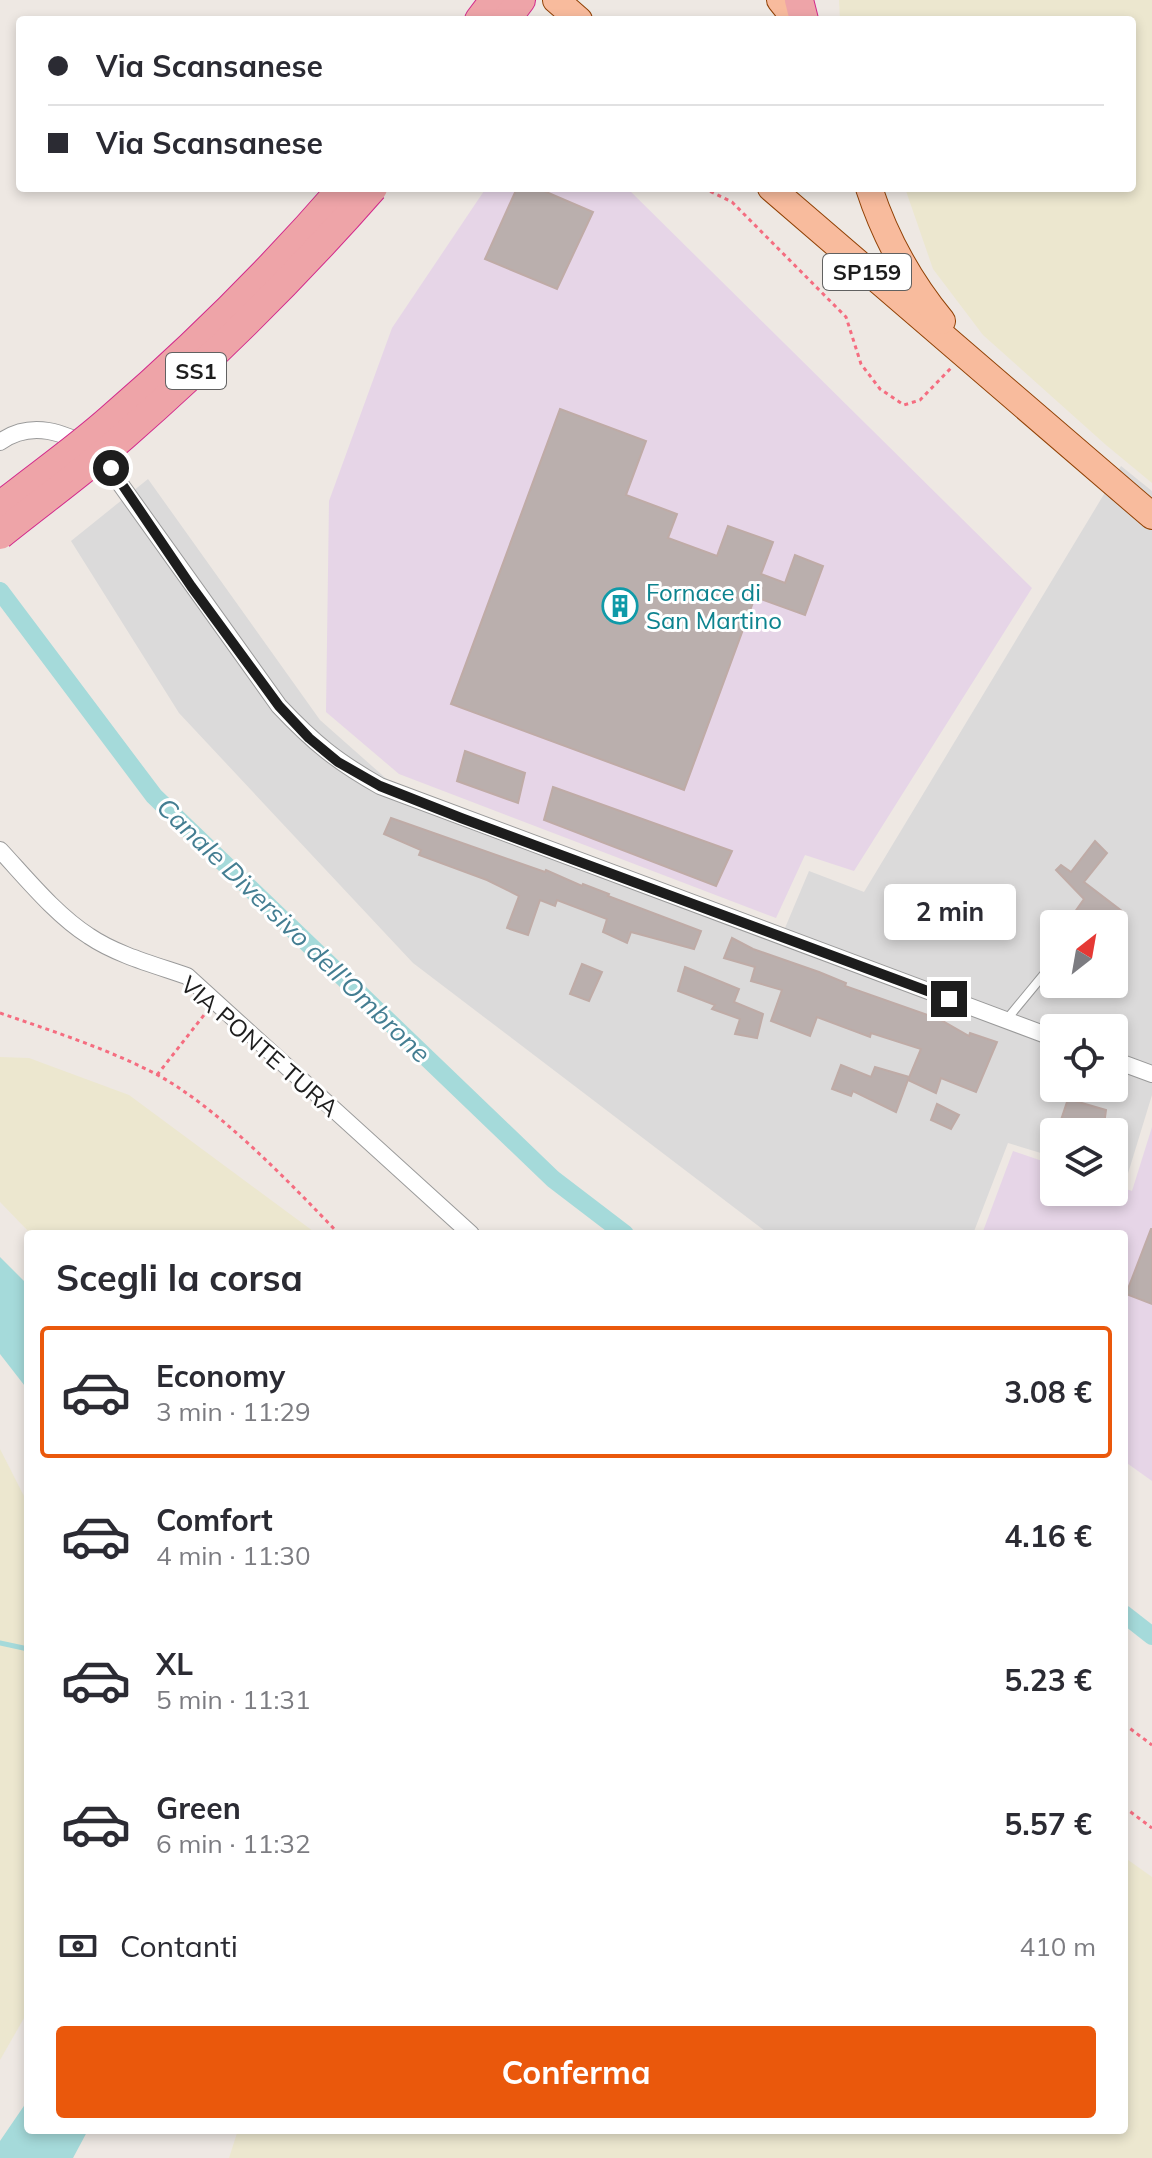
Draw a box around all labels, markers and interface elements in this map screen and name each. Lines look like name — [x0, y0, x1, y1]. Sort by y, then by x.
text: Via Scansanese — [96, 47, 323, 85]
text: Via Scansanese — [96, 124, 323, 162]
road number: SP159 — [823, 254, 911, 290]
road number: SS1 — [166, 353, 226, 389]
route start — [93, 450, 129, 486]
place label: Fornace di San Martino — [646, 577, 782, 635]
building icon: Fornace di San Martino — [601, 587, 639, 625]
water label: Canale Diversivo dell'Ombrone — [150, 790, 438, 1070]
callout: 2 min — [883, 883, 1015, 939]
text: 2 min — [916, 895, 984, 928]
north arrow — [1040, 910, 1128, 998]
map controls — [1040, 910, 1128, 1206]
street label: VIA PONTE TURA — [175, 969, 345, 1123]
route end — [931, 981, 967, 1017]
button: locate — [1040, 1014, 1128, 1102]
button: layers — [1040, 1118, 1128, 1206]
text: Scegli la corsa — [56, 1255, 303, 1300]
icon: car — [60, 1356, 132, 1428]
text: Economy — [156, 1357, 285, 1395]
text: 3.08 € — [1004, 1373, 1092, 1411]
text: 3 min · 11:29 — [156, 1395, 311, 1428]
icon: car — [60, 1500, 132, 1572]
text: Comfort — [156, 1501, 273, 1539]
text: 4.16 € — [1004, 1517, 1092, 1555]
text: 4 min · 11:30 — [156, 1539, 311, 1572]
icon: car — [60, 1644, 132, 1716]
text: XL — [156, 1645, 193, 1683]
text: 5.23 € — [1004, 1661, 1092, 1699]
text: 5 min · 11:31 — [156, 1683, 311, 1716]
icon: car — [60, 1788, 132, 1860]
text: Green — [156, 1789, 241, 1827]
text: 5.57 € — [1004, 1805, 1092, 1843]
text: 6 min · 11:32 — [156, 1827, 311, 1860]
icon: cash — [56, 1924, 100, 1968]
text: Contanti — [120, 1927, 238, 1965]
text: 410 m — [1020, 1930, 1096, 1963]
button: Conferma — [56, 2026, 1096, 2118]

